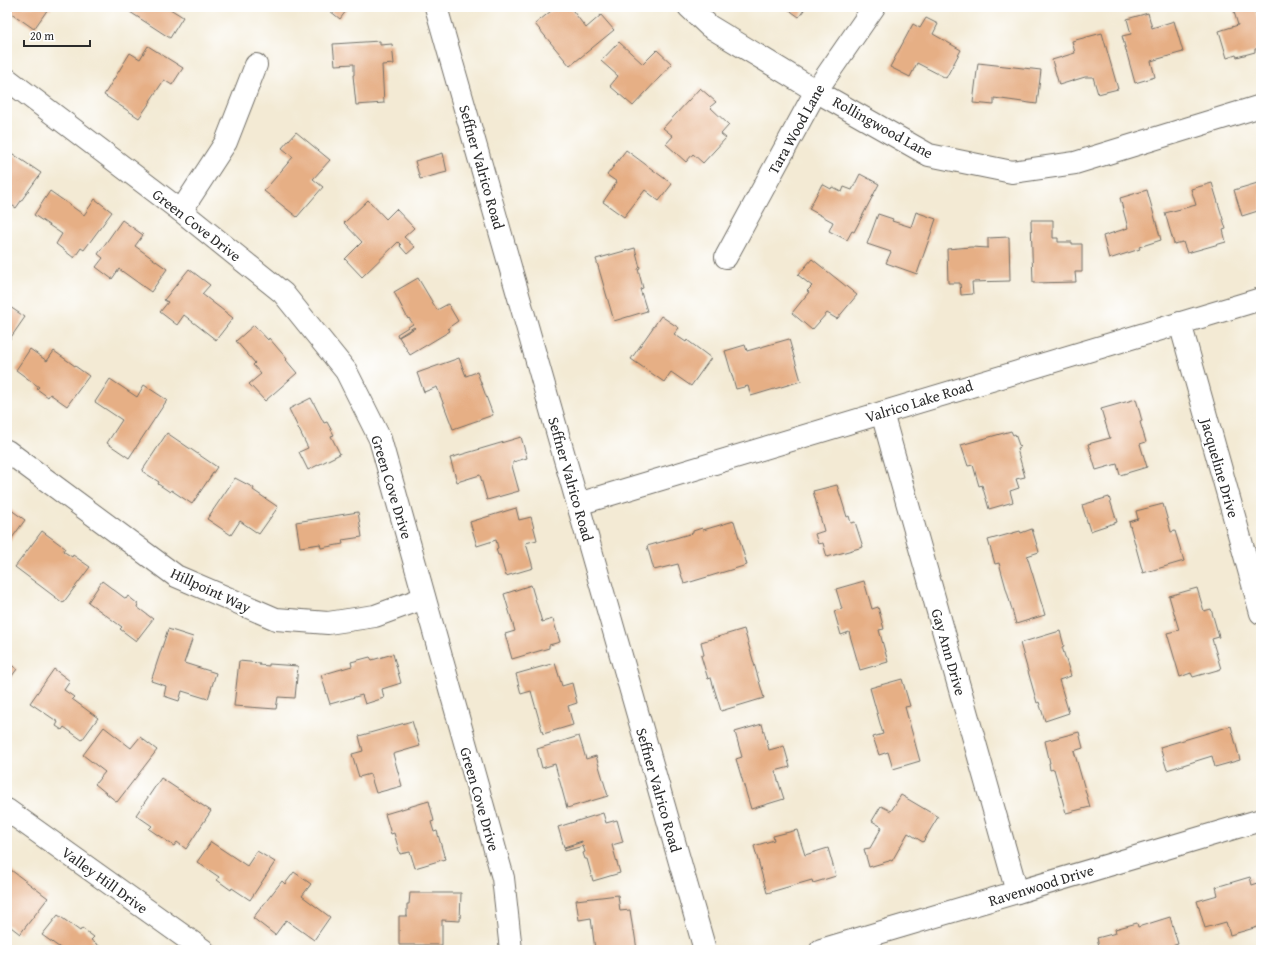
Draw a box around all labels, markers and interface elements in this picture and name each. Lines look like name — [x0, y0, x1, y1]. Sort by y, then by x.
scale bar — [24, 22, 90, 48]
text: 20 m — [30, 27, 54, 44]
street label: Tara Wood Lane — [763, 80, 829, 178]
street label: Rollingwood Lane — [829, 91, 937, 163]
street label: Seffner Valrico Road — [454, 102, 510, 232]
street label: Green Cove Drive — [148, 184, 246, 266]
street label: Valrico Lake Road — [863, 375, 975, 427]
street label: Seffner Valrico Road — [543, 414, 599, 544]
street label: Jacqueline Drive — [1195, 414, 1244, 520]
street label: Green Cove Drive — [366, 433, 418, 541]
street label: Hillpoint Way — [167, 562, 255, 618]
street label: Gay Ann Drive — [927, 606, 971, 698]
street label: Seffner Valrico Road — [631, 725, 687, 855]
street label: Green Cove Drive — [455, 745, 505, 853]
street label: Valley Hill Drive — [58, 842, 152, 918]
street label: Ravenwood Drive — [986, 859, 1096, 911]

